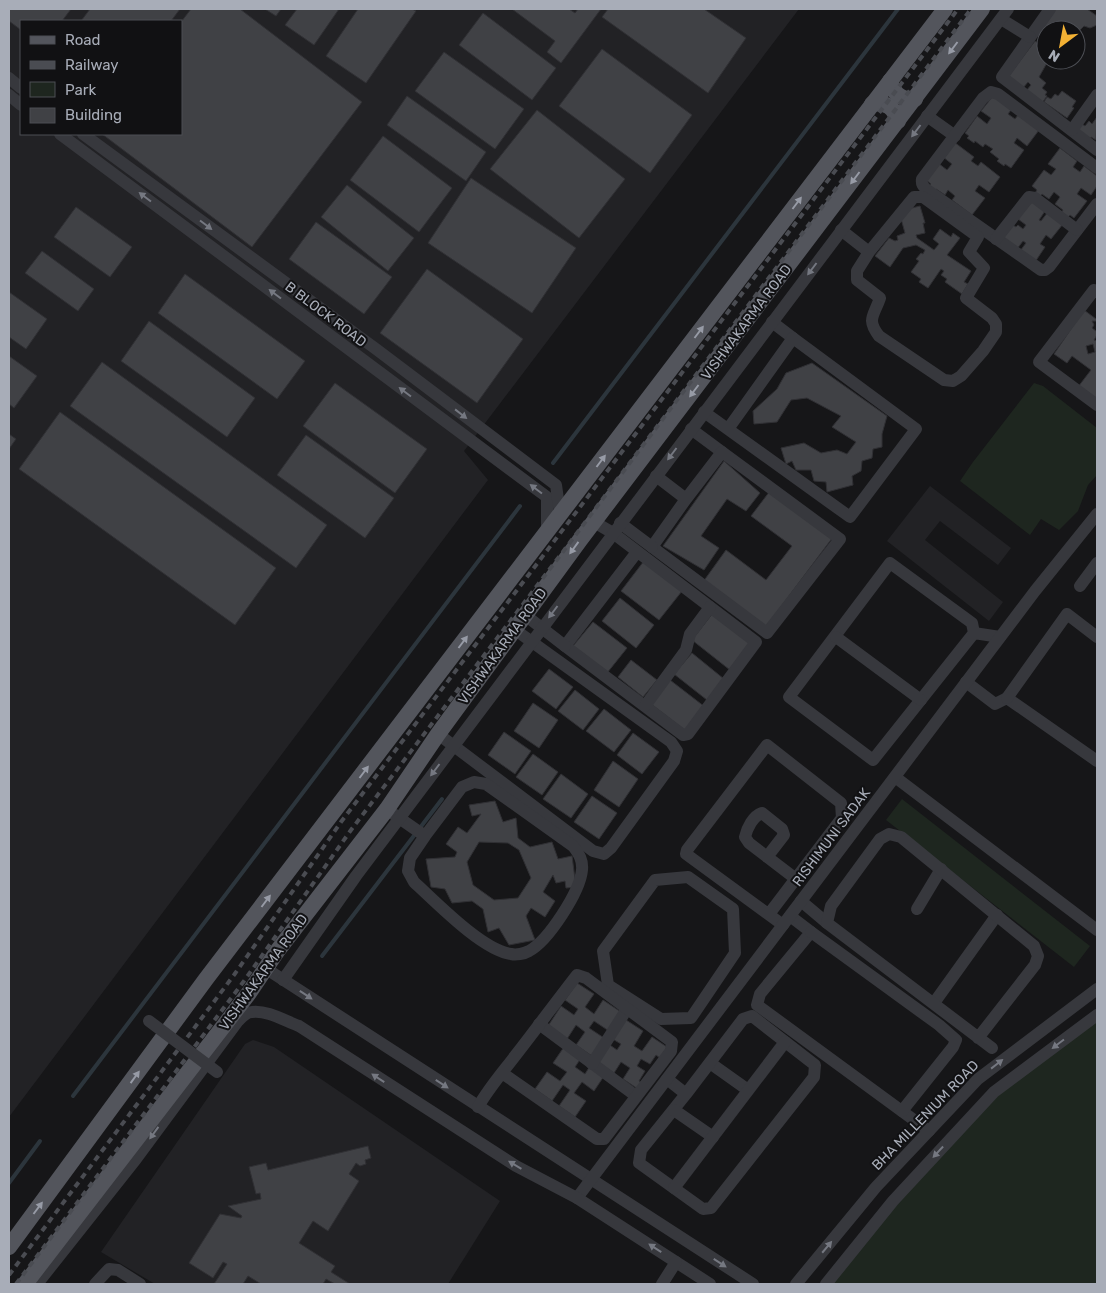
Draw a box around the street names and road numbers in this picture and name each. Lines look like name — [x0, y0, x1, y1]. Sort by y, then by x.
street label: VISHWAKARMA ROAD — [698, 261, 795, 383]
street label: B BLOCK ROAD — [282, 278, 370, 351]
street label: VISHWAKARMA ROAD — [454, 585, 550, 708]
street label: RISHIMUNI SADAK — [789, 784, 874, 890]
street label: VISHWAKARMA ROAD — [215, 911, 311, 1034]
street label: BHA MILLENIUM ROAD — [868, 1057, 982, 1174]

